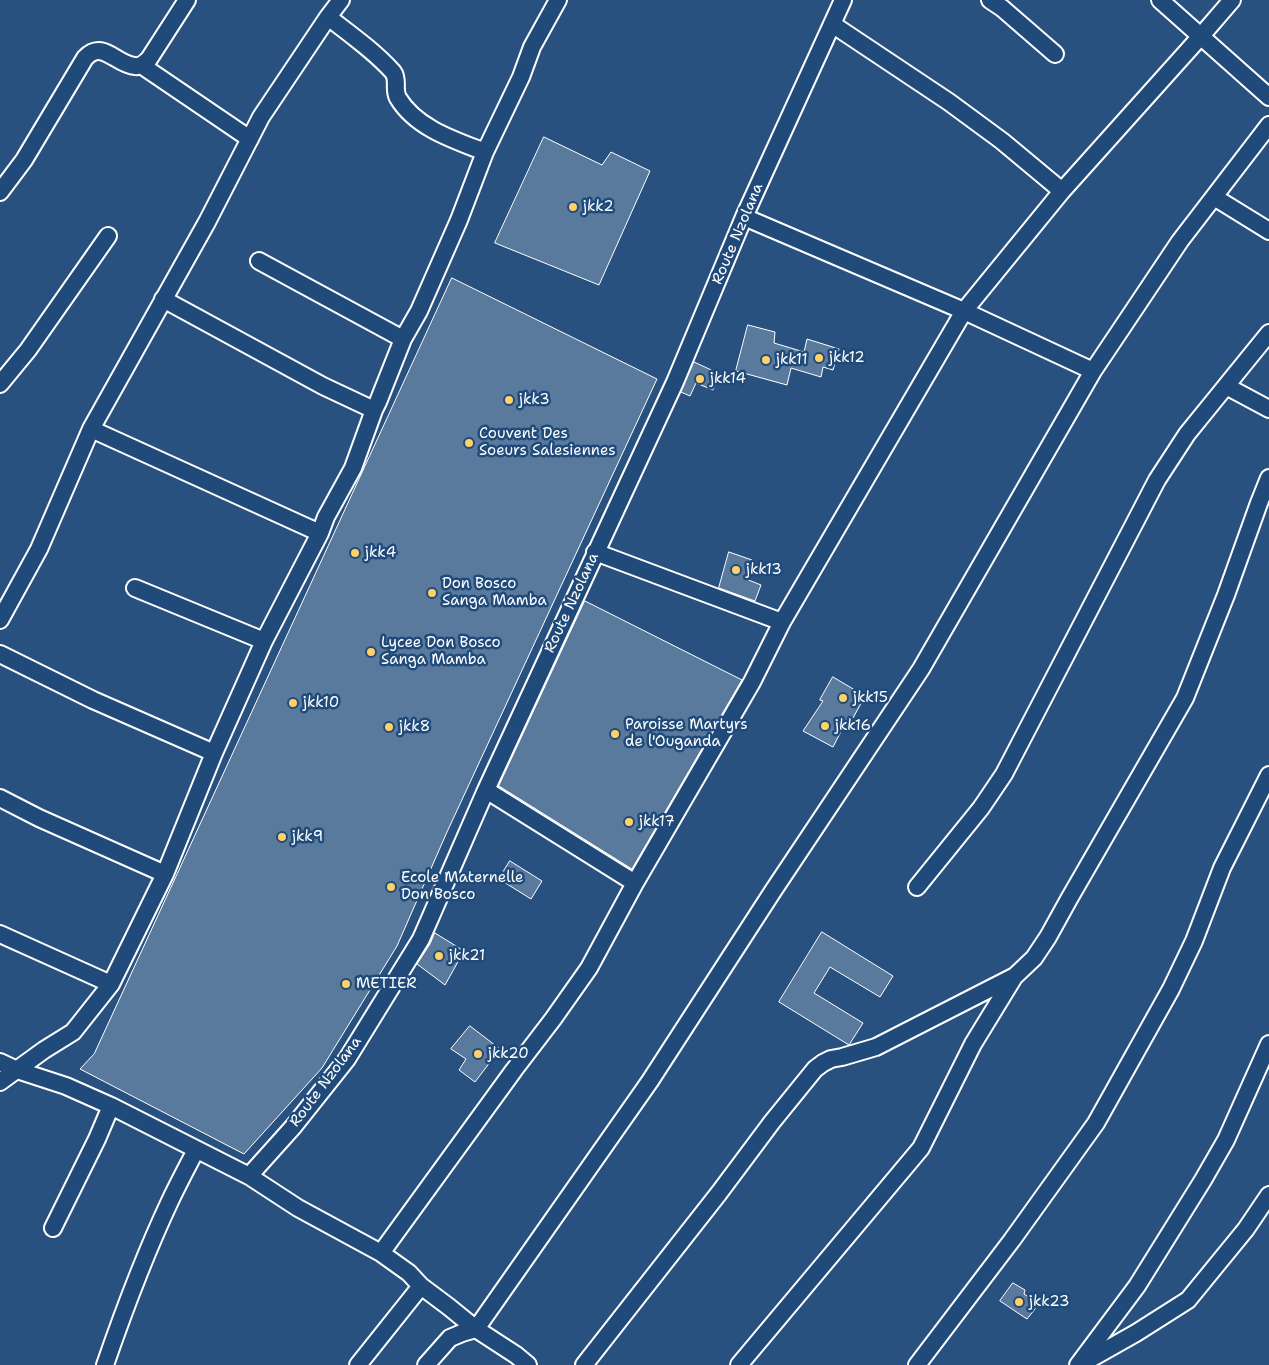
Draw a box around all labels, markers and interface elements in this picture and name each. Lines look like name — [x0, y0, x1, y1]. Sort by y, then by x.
street label: Route Nzolana — [709, 181, 767, 287]
place label: jkk2 — [583, 198, 614, 216]
marker: jkk2 — [567, 201, 579, 213]
place label: jkk12 — [829, 349, 865, 367]
place label: jkk11 — [776, 351, 808, 369]
marker: jkk12 — [813, 352, 825, 364]
marker: jkk11 — [760, 354, 772, 366]
place label: jkk14 — [710, 370, 746, 388]
marker: jkk14 — [694, 373, 706, 385]
place label: jkk3 — [519, 391, 550, 409]
marker: jkk3 — [503, 394, 515, 406]
place label: Couvent Des Soeurs Salesiennes — [479, 425, 616, 460]
marker: Couvent Des Soeurs Salesiennes — [463, 437, 475, 449]
place label: jkk4 — [365, 544, 396, 562]
marker: jkk4 — [349, 547, 361, 559]
street label: Route Nzolana — [541, 550, 603, 656]
place label: jkk13 — [746, 561, 782, 579]
marker: jkk13 — [730, 564, 742, 576]
place label: Don Bosco Sanga Mamba — [442, 575, 547, 610]
marker: Don Bosco Sanga Mamba — [426, 587, 438, 599]
place label: Lycee Don Bosco Sanga Mamba — [381, 634, 501, 669]
marker: Lycee Don Bosco Sanga Mamba — [365, 646, 377, 658]
place label: jkk15 — [853, 689, 888, 707]
marker: jkk15 — [837, 692, 849, 704]
place label: jkk10 — [303, 694, 339, 712]
marker: jkk10 — [287, 697, 299, 709]
place label: Paroisse Martyrs de l'Ouganda — [625, 716, 748, 751]
place label: jkk16 — [835, 717, 871, 735]
place label: jkk8 — [399, 718, 430, 736]
marker: jkk16 — [819, 720, 831, 732]
marker: jkk8 — [383, 721, 395, 733]
marker: Paroisse Martyrs de l'Ouganda — [609, 728, 621, 740]
place label: jkk17 — [639, 813, 675, 831]
marker: jkk17 — [623, 816, 635, 828]
place label: jkk9 — [292, 828, 323, 846]
marker: jkk9 — [276, 831, 288, 843]
place label: Ecole Maternelle Don Bosco — [401, 869, 524, 904]
marker: Ecole Maternelle Don Bosco — [385, 881, 397, 893]
place label: jkk21 — [449, 947, 485, 965]
marker: jkk21 — [433, 950, 445, 962]
place label: METIER — [356, 975, 417, 993]
marker: METIER — [340, 978, 352, 990]
street label: Route Nzolana — [286, 1033, 366, 1131]
place label: jkk20 — [488, 1045, 529, 1063]
marker: jkk20 — [472, 1048, 484, 1060]
place label: jkk23 — [1029, 1293, 1069, 1311]
marker: jkk23 — [1013, 1296, 1025, 1308]

